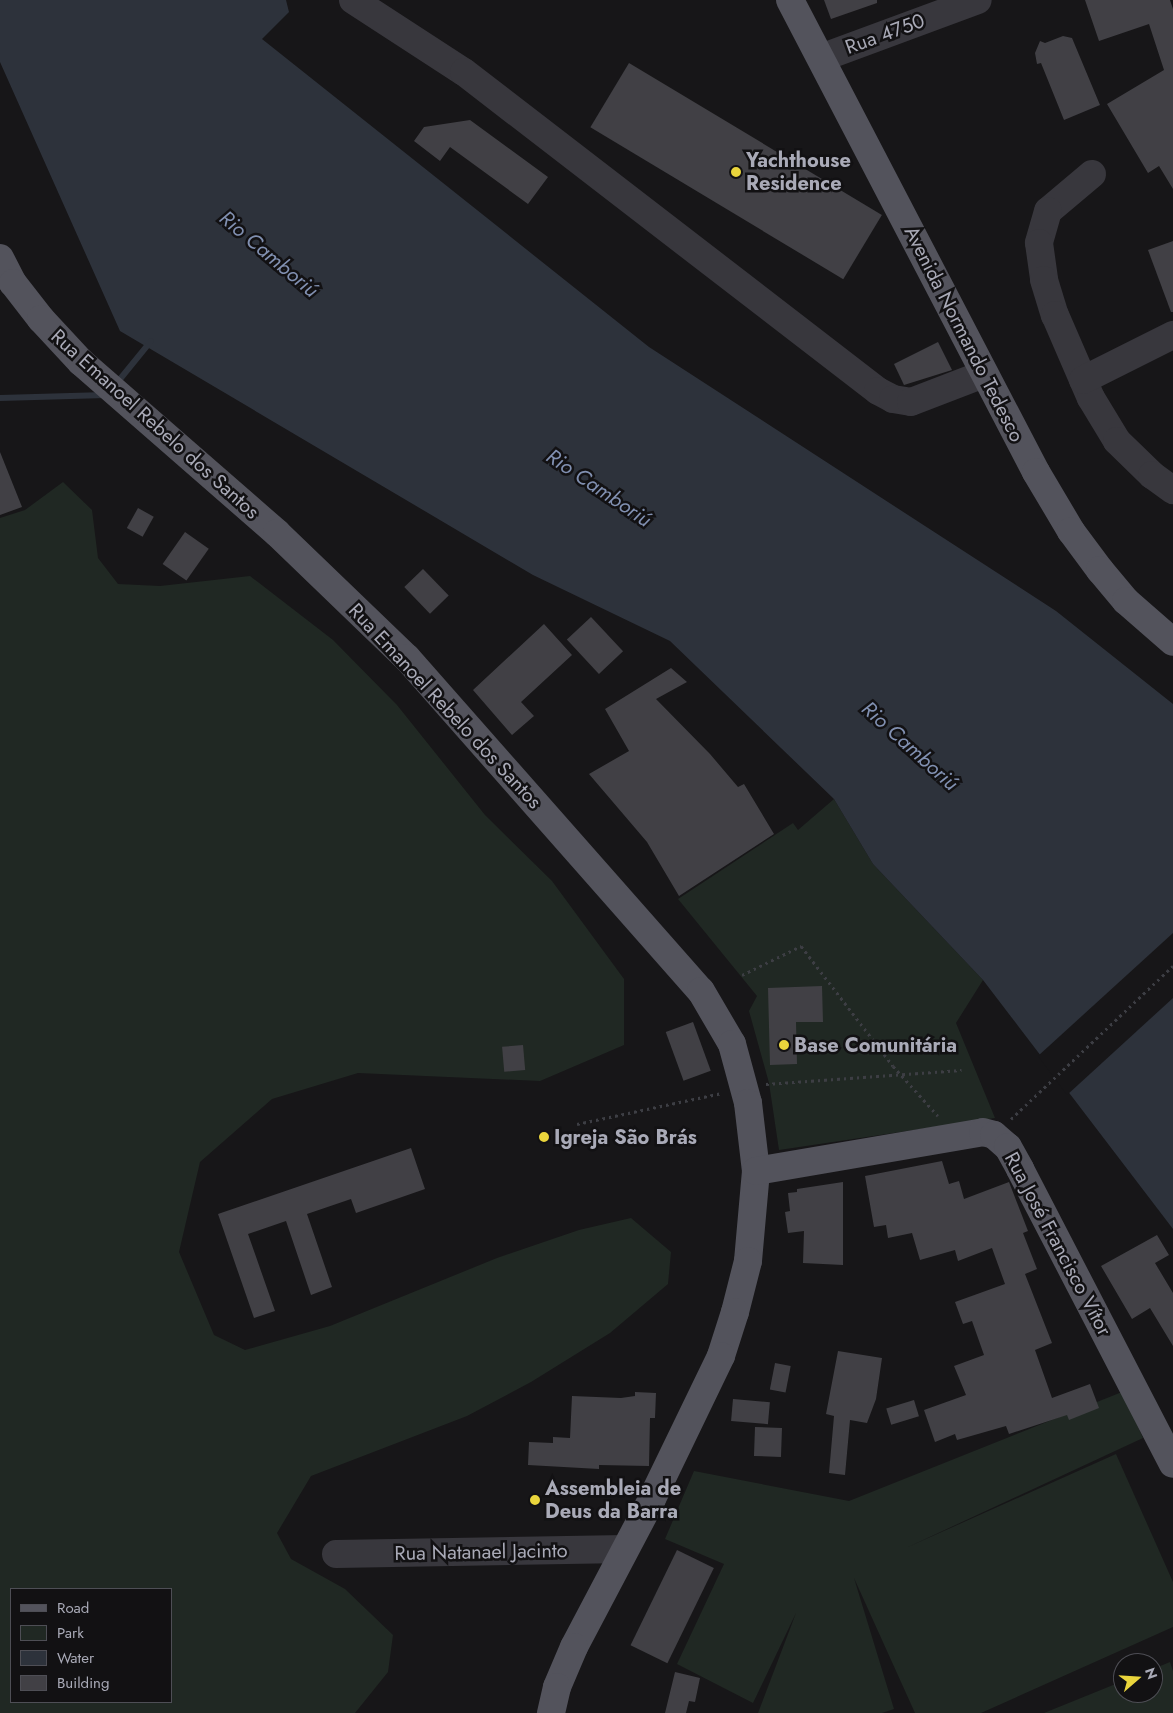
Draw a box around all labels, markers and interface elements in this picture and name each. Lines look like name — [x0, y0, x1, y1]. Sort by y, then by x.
street label: Rua 4750 — [842, 9, 928, 59]
place label: Yachthouse Residence — [746, 148, 851, 195]
marker: Yachthouse Residence — [730, 166, 742, 178]
water label: Rio Camboriú — [214, 205, 324, 303]
street label: Avenida Normando Tedesco — [899, 222, 1029, 446]
street label: Rua Emanoel Rebelo dos Santos — [46, 324, 264, 524]
water label: Rio Camboriú — [542, 444, 656, 532]
street label: Rua Emanoel Rebelo dos Santos — [344, 598, 546, 814]
water label: Rio Camboriú — [856, 696, 964, 796]
place label: Base Comunitária — [794, 1033, 957, 1057]
marker: Base Comunitária — [778, 1039, 790, 1051]
place label: Igreja São Brás — [554, 1125, 697, 1149]
marker: Igreja São Brás — [538, 1131, 550, 1143]
street label: Rua José Francisco Vítor — [999, 1148, 1117, 1340]
place label: Assembleia de Deus da Barra — [545, 1476, 681, 1523]
marker: Assembleia de Deus da Barra — [529, 1494, 541, 1506]
street label: Rua Natanael Jacinto — [394, 1538, 568, 1566]
legend — [10, 1588, 172, 1703]
text: Road — [57, 1597, 89, 1619]
text: Park — [57, 1622, 84, 1644]
text: Water — [57, 1647, 94, 1669]
north arrow — [1113, 1653, 1163, 1703]
text: N — [1140, 1665, 1163, 1682]
text: Building — [57, 1672, 109, 1694]

